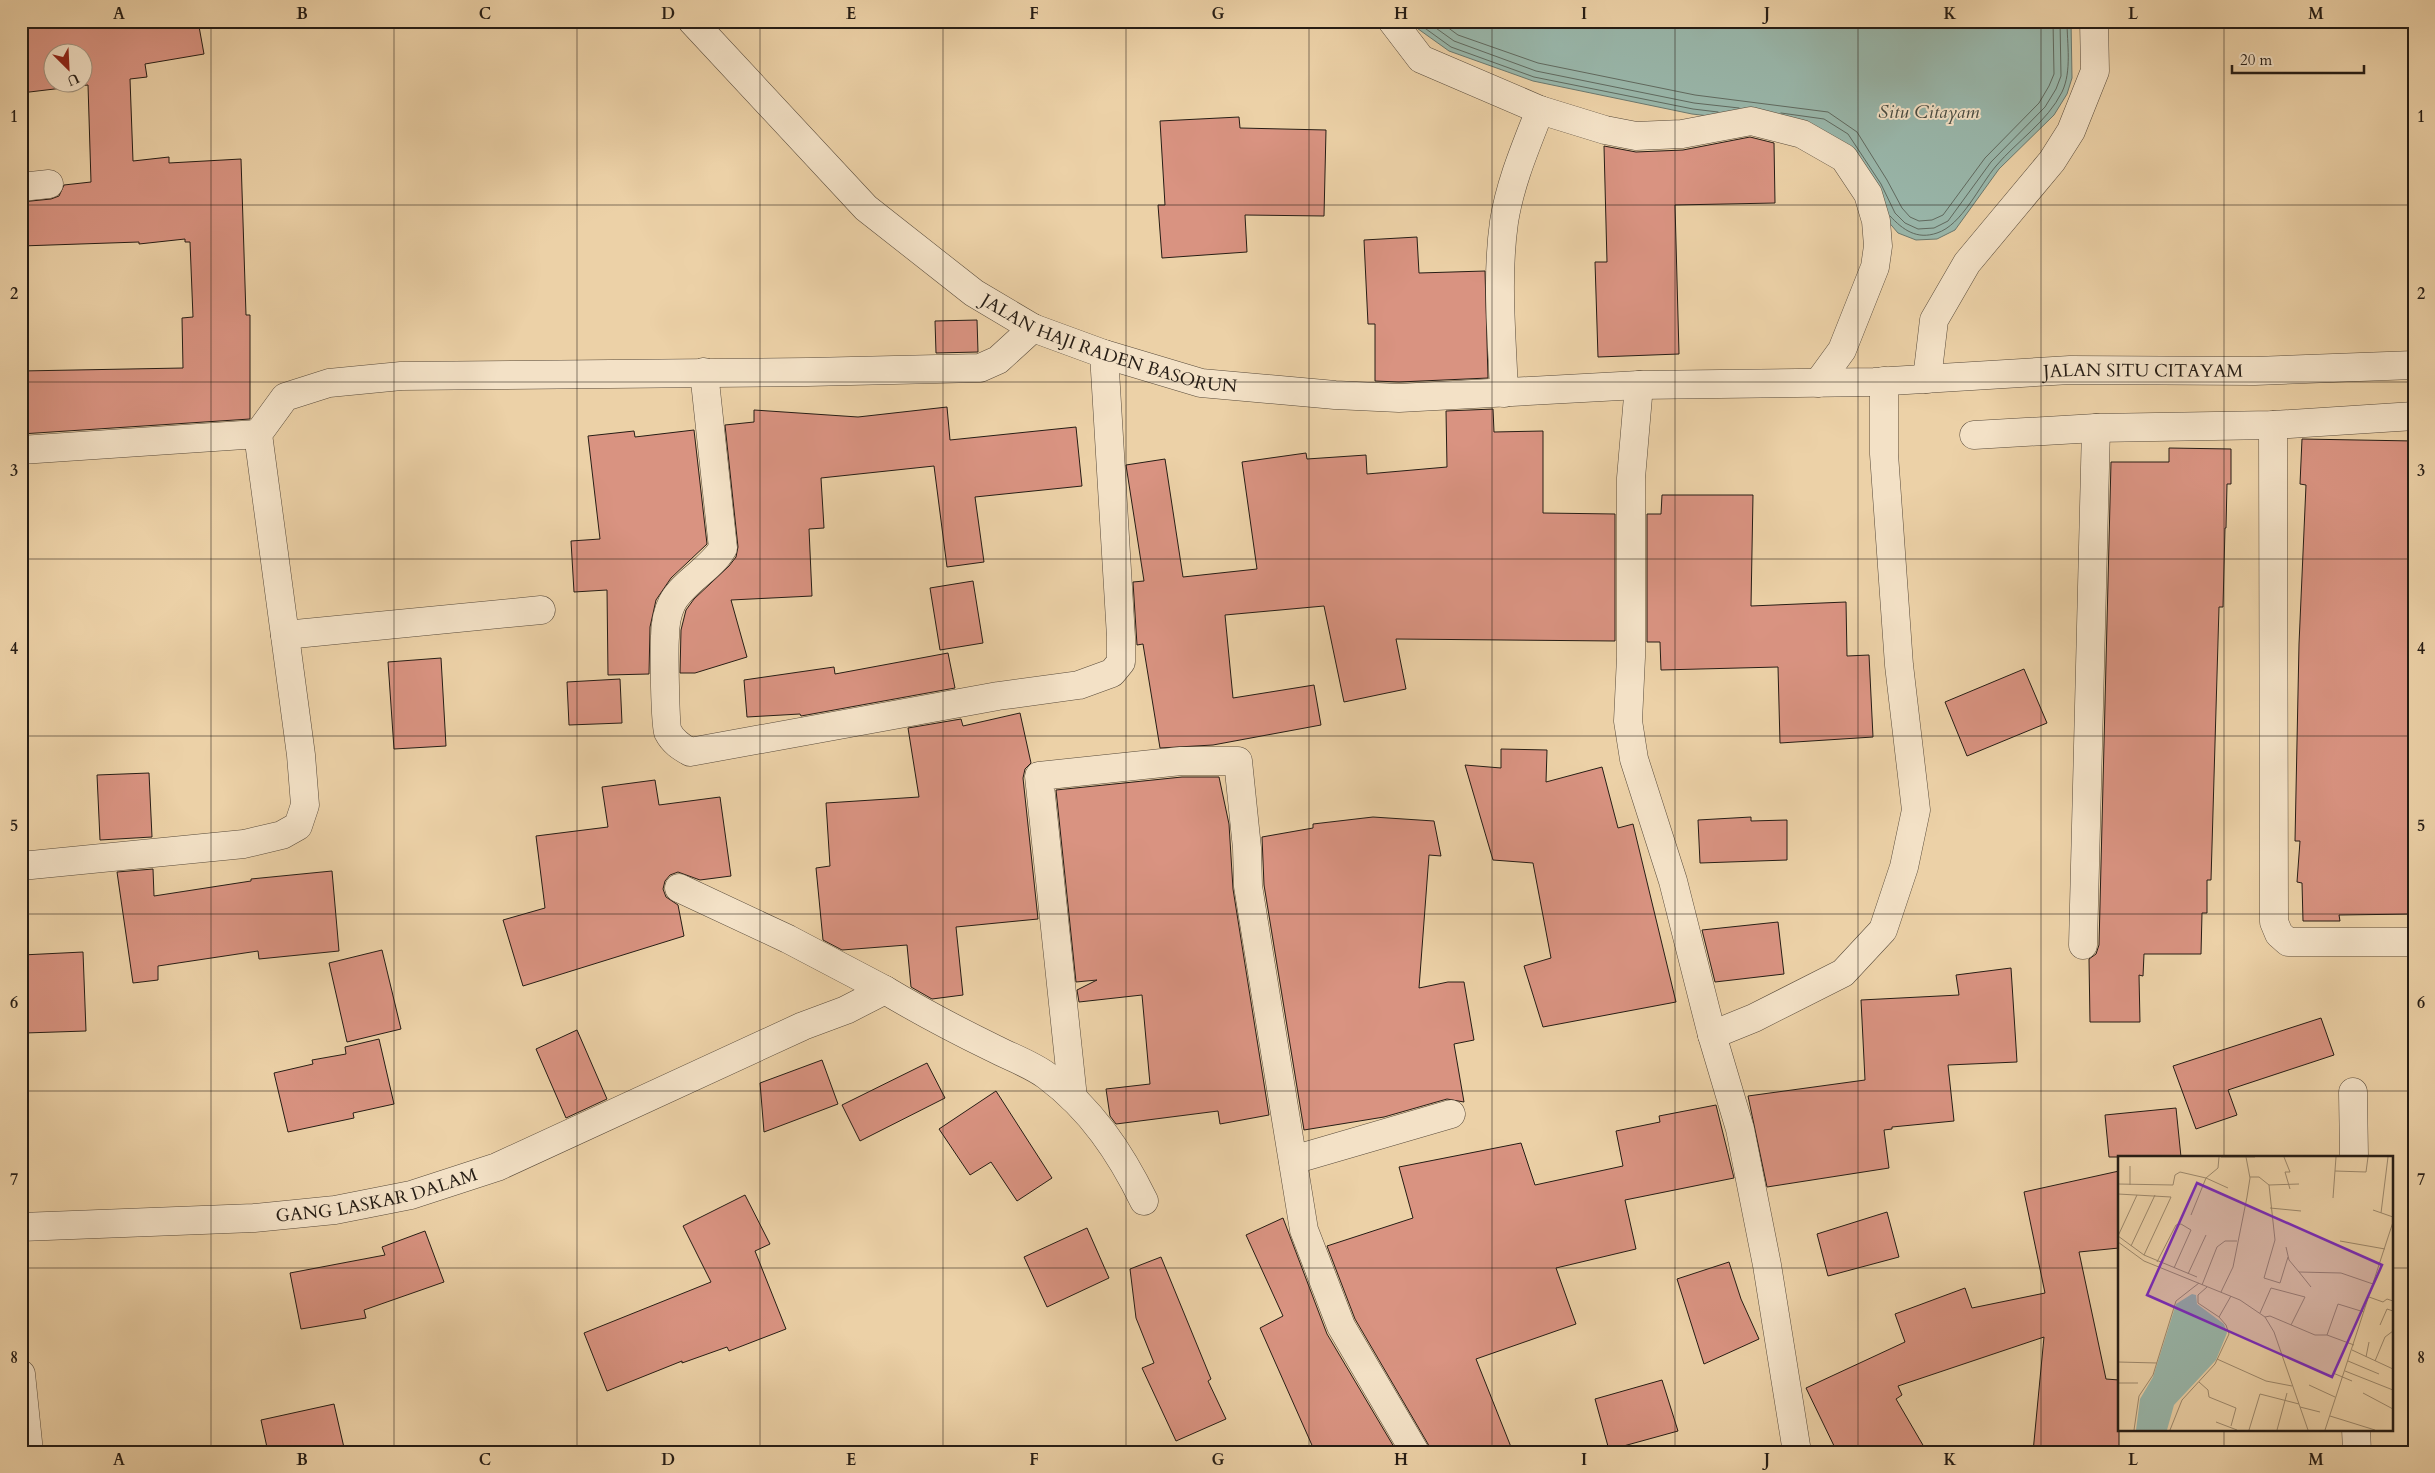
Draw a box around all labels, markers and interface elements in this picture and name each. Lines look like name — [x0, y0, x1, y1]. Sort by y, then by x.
text: A — [113, 3, 125, 25]
text: B — [296, 3, 308, 25]
text: C — [479, 3, 491, 25]
text: D — [661, 3, 675, 25]
text: E — [846, 3, 856, 25]
text: F — [1029, 3, 1039, 25]
text: G — [1211, 3, 1225, 25]
text: H — [1394, 3, 1408, 25]
text: I — [1581, 3, 1587, 25]
text: J — [1762, 3, 1770, 25]
text: K — [1944, 3, 1957, 25]
text: L — [2128, 3, 2139, 25]
text: M — [2308, 3, 2324, 25]
north arrow — [42, 42, 92, 92]
scale bar — [2232, 42, 2365, 74]
text: 20 m — [2240, 50, 2272, 70]
text: U — [63, 68, 82, 91]
water label: Situ Citayam — [1878, 99, 1980, 125]
text: 1 — [10, 106, 18, 128]
text: 1 — [2417, 106, 2425, 128]
text: 2 — [10, 283, 18, 305]
text: 2 — [2417, 283, 2425, 305]
street label: JALAN HAJI RADEN BASORUN — [974, 286, 1239, 399]
street label: JALAN SITU CITAYAM — [2040, 357, 2243, 384]
text: 3 — [10, 460, 18, 482]
text: 3 — [2417, 460, 2425, 482]
text: 4 — [10, 638, 18, 660]
text: 4 — [2417, 638, 2425, 660]
text: 5 — [10, 815, 18, 837]
text: 5 — [2417, 815, 2425, 837]
text: 6 — [10, 992, 18, 1014]
text: 6 — [2417, 992, 2425, 1014]
inset map — [2118, 1156, 2392, 1430]
street label: GANG LASKAR DALAM — [275, 1162, 480, 1228]
text: 7 — [10, 1169, 18, 1191]
text: 7 — [2417, 1169, 2425, 1191]
text: 8 — [10, 1347, 18, 1369]
text: 8 — [2417, 1347, 2425, 1369]
text: A — [113, 1449, 125, 1471]
text: B — [296, 1449, 308, 1471]
text: C — [479, 1449, 491, 1471]
text: D — [661, 1449, 675, 1471]
text: E — [846, 1449, 856, 1471]
text: F — [1029, 1449, 1039, 1471]
text: G — [1211, 1449, 1225, 1471]
text: H — [1394, 1449, 1408, 1471]
text: I — [1581, 1449, 1587, 1471]
text: J — [1762, 1449, 1770, 1471]
text: K — [1944, 1449, 1957, 1471]
text: L — [2128, 1449, 2139, 1471]
text: M — [2308, 1449, 2324, 1471]

